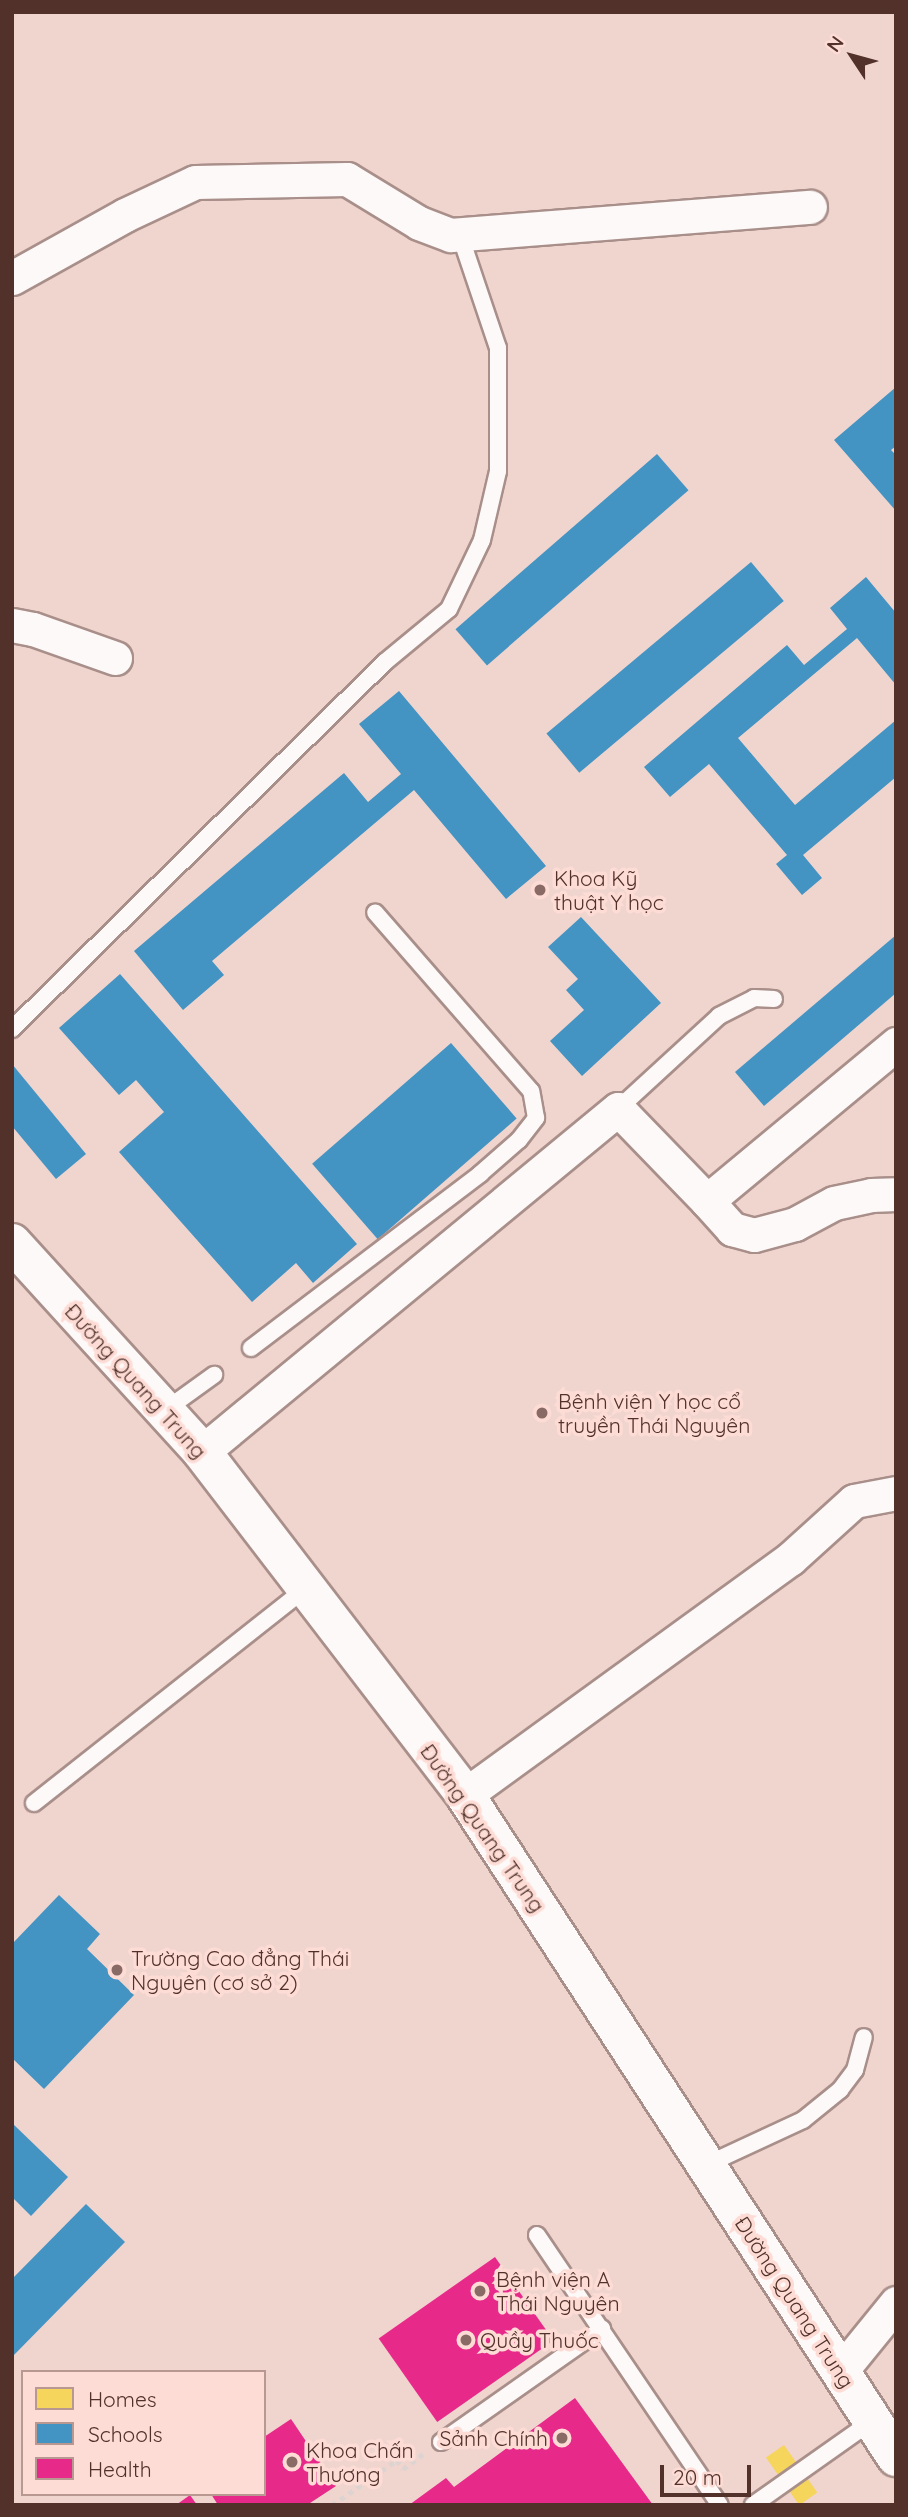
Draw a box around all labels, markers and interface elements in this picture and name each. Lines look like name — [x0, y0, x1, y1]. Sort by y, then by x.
north arrow — [817, 21, 887, 91]
text: N — [821, 31, 849, 56]
place label: Khoa Kỹ thuật Y học — [554, 865, 664, 915]
marker: Khoa Kỹ thuật Y học — [532, 882, 548, 898]
street label: Đường Quang Trung — [60, 1299, 212, 1463]
place label: Bệnh viện Y học cổ truyền Thái Nguyên — [558, 1388, 750, 1438]
marker: Bệnh viện Y học cổ truyền Thái Nguyên — [532, 1403, 552, 1423]
street label: Đường Quang Trung — [416, 1739, 550, 1917]
place label: Trường Cao đẳng Thái Nguyên (cơ sở 2) — [131, 1945, 349, 1995]
marker: Trường Cao đẳng Thái Nguyên (cơ sở 2) — [109, 1962, 125, 1978]
street label: Đường Quang Trung — [730, 2212, 860, 2392]
place label: Bệnh viện A Thái Nguyên — [496, 2266, 620, 2316]
marker: Bệnh viện A Thái Nguyên — [470, 2281, 490, 2301]
place label: Quầy Thuốc — [480, 2327, 599, 2353]
marker: Quầy Thuốc — [458, 2332, 474, 2348]
legend — [21, 2370, 266, 2496]
text: Homes — [88, 2386, 157, 2412]
text: Schools — [88, 2421, 163, 2447]
place label: Sảnh Chính — [439, 2425, 548, 2451]
marker: Sảnh Chính — [554, 2430, 570, 2446]
place label: Khoa Chấn Thương — [306, 2437, 414, 2487]
scale bar — [663, 2450, 754, 2494]
marker: Khoa Chấn Thương — [284, 2454, 300, 2470]
text: Health — [88, 2456, 152, 2482]
text: 20 m — [673, 2464, 722, 2490]

